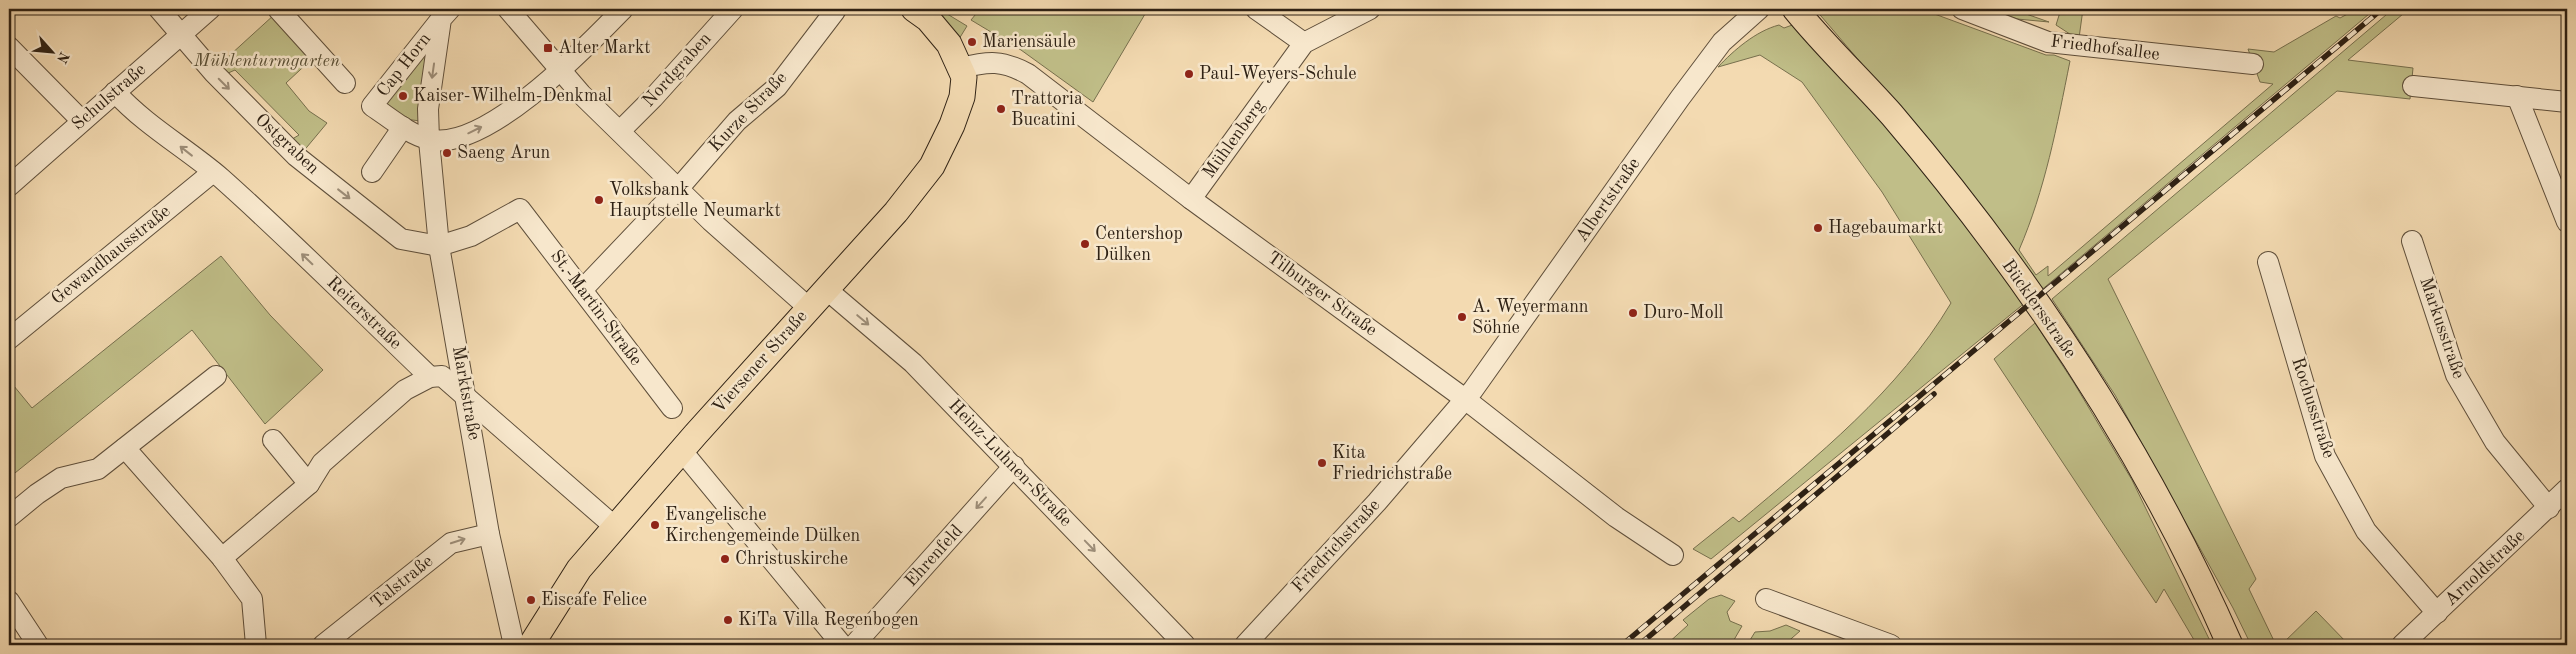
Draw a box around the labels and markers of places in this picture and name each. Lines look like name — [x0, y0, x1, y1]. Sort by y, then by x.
place label: Mariensäule — [982, 33, 1076, 51]
marker: Mariensäule — [966, 36, 978, 48]
place label: Alter Markt — [558, 39, 651, 57]
marker: Alter Markt — [542, 42, 554, 54]
place label: Paul-Weyers-Schule — [1199, 65, 1357, 83]
marker: Paul-Weyers-Schule — [1183, 68, 1195, 80]
place label: Kaiser-Wilhelm-Denkmal — [413, 87, 612, 105]
marker: Kaiser-Wilhelm-Denkmal — [397, 90, 409, 102]
place label: Trattoria Bucatini — [1011, 90, 1083, 129]
marker: Trattoria Bucatini — [995, 103, 1007, 115]
place label: Saeng Arun — [457, 144, 551, 162]
marker: Saeng Arun — [441, 147, 453, 159]
place label: Volksbank Hauptstelle Neumarkt — [609, 181, 781, 220]
marker: Volksbank Hauptstelle Neumarkt — [593, 194, 605, 206]
place label: Hagebaumarkt — [1828, 219, 1943, 237]
marker: Hagebaumarkt — [1812, 222, 1824, 234]
place label: Centershop Dülken — [1095, 225, 1183, 264]
marker: Centershop Dülken — [1079, 238, 1091, 250]
place label: A. Weyermann Söhne — [1472, 298, 1589, 337]
place label: Duro-Moll — [1643, 304, 1723, 322]
marker: Duro-Moll — [1627, 307, 1639, 319]
marker: A. Weyermann Söhne — [1456, 311, 1468, 323]
place label: Kita Friedrichstraße — [1332, 444, 1452, 483]
marker: Kita Friedrichstraße — [1316, 457, 1328, 469]
place label: Evangelische Kirchengemeinde Dülken — [665, 506, 861, 545]
marker: Evangelische Kirchengemeinde Dülken — [649, 519, 661, 531]
place label: Christuskirche — [735, 550, 848, 568]
marker: Christuskirche — [719, 553, 731, 565]
place label: Eiscafe Felice — [541, 591, 647, 609]
marker: Eiscafe Felice — [525, 594, 537, 606]
place label: KiTa Villa Regenbogen — [738, 611, 919, 629]
marker: KiTa Villa Regenbogen — [722, 614, 734, 626]

